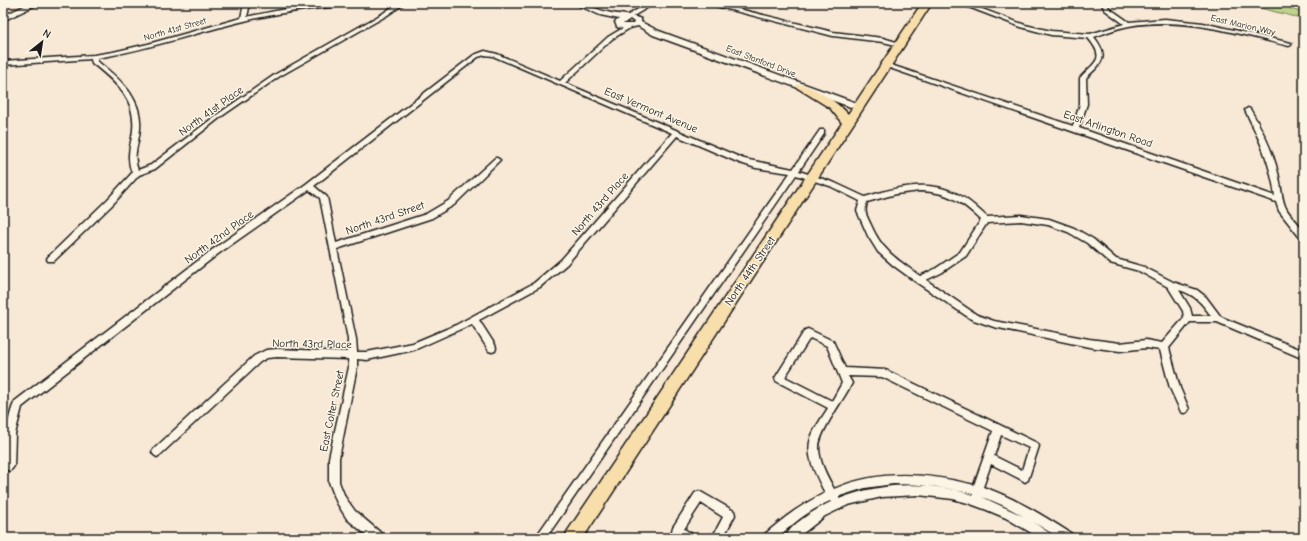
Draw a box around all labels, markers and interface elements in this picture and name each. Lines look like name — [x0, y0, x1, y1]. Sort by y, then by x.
street label: East Marion Way — [1210, 13, 1277, 37]
street label: North 41st Street — [143, 15, 208, 43]
north arrow — [22, 22, 62, 62]
text: N — [40, 26, 53, 41]
street label: East Stanford Drive — [725, 43, 798, 79]
street label: North 41st Place — [176, 83, 246, 139]
street label: East Vermont Avenue — [602, 84, 700, 136]
street label: East Arlington Road — [1062, 108, 1154, 150]
street label: North 43rd Place — [569, 169, 631, 238]
street label: North 43rd Street — [344, 198, 427, 238]
street label: North 42nd Place — [182, 207, 256, 266]
street label: North 44th Street — [722, 233, 779, 308]
street label: North 43rd Place — [272, 337, 352, 351]
street label: East Colter Street — [317, 368, 347, 453]

